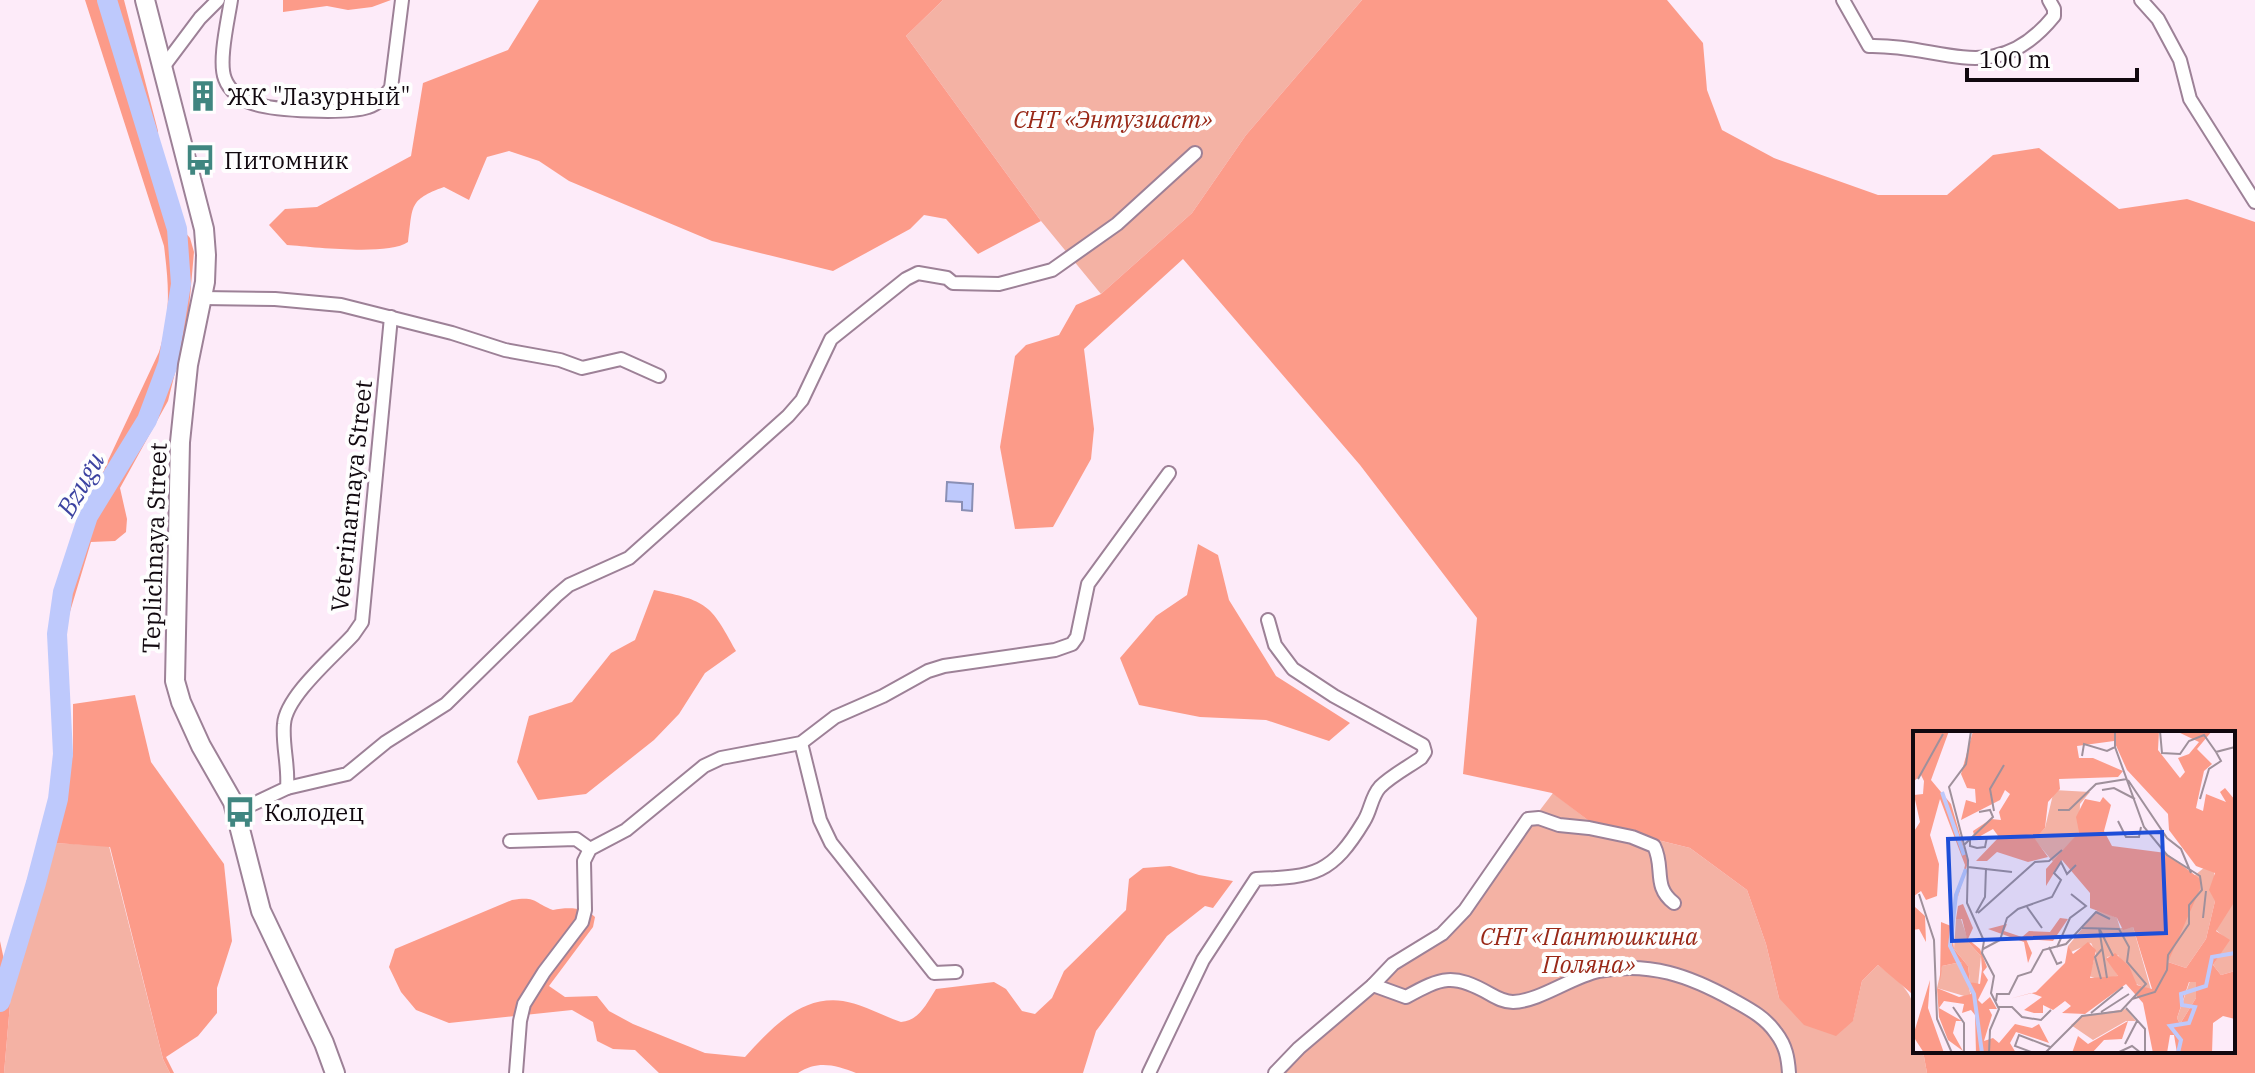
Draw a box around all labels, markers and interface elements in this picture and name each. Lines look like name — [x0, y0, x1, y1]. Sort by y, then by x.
scale bar — [1967, 32, 2137, 82]
text: 100 m — [1979, 43, 2051, 75]
building icon: ЖК "Лазурный" — [186, 79, 220, 113]
place label: ЖК "Лазурный" — [227, 80, 411, 112]
park label: СНТ «Энтузиаст» — [1013, 103, 1213, 135]
bus stop icon: Питомник — [183, 143, 217, 177]
place label: Питомник — [224, 144, 349, 176]
street label: Veterinarnaya Street — [323, 379, 379, 613]
street label: Teplichnaya Street — [134, 442, 174, 654]
water label: Bzugu — [48, 446, 112, 523]
inset map — [1913, 731, 2235, 1053]
bus stop icon: Колодец — [223, 795, 257, 829]
place label: Колодец — [264, 796, 364, 828]
park label: СНТ «Пантюшкина Поляна» — [1480, 920, 1698, 980]

